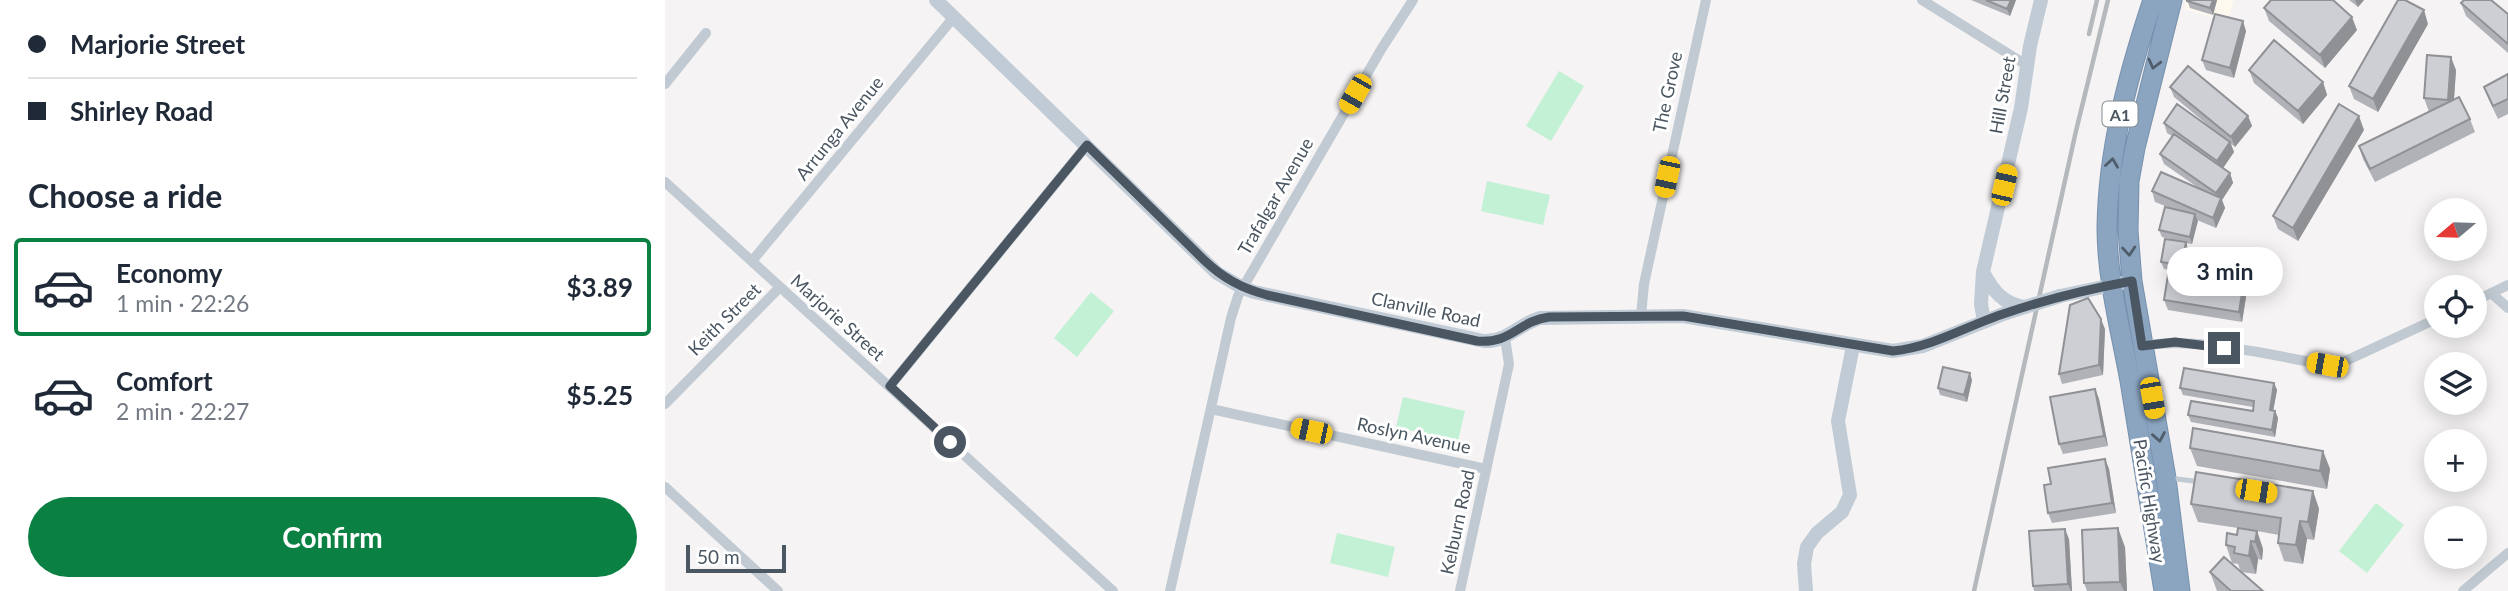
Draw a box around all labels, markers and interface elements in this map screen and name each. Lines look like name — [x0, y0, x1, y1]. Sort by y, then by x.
text: Marjorie Street — [70, 28, 245, 60]
street label: The Grove — [1648, 49, 1686, 135]
street label: Hill Street — [1984, 54, 2020, 136]
one-way arrow — [2148, 58, 2162, 70]
car — [1336, 71, 1375, 117]
street label: Arrunga Avenue — [790, 72, 888, 184]
text: Shirley Road — [70, 95, 213, 127]
road number: A1 — [2103, 102, 2137, 126]
street label: Trafalgar Avenue — [1233, 134, 1317, 258]
car — [1653, 154, 1682, 200]
one-way arrow — [2104, 157, 2119, 169]
car — [1990, 162, 2019, 208]
text: Choose a ride — [28, 176, 222, 215]
north arrow — [2424, 198, 2487, 261]
map controls — [2424, 198, 2487, 569]
one-way arrow — [2121, 246, 2136, 257]
callout: 3 min — [2166, 246, 2282, 296]
icon: car — [32, 256, 95, 319]
text: Economy — [116, 257, 222, 289]
text: 3 min — [2196, 257, 2254, 285]
street label: Marjorie Street — [786, 269, 890, 365]
text: $3.89 — [567, 271, 633, 303]
button: locate — [2424, 275, 2487, 338]
street label: Keith Street — [683, 278, 765, 360]
street label: Clanville Road — [1369, 287, 1483, 331]
text: 1 min · 22:26 — [116, 289, 249, 317]
route end — [2208, 332, 2240, 364]
car — [2305, 351, 2350, 379]
button: layers — [2424, 352, 2487, 415]
icon: car — [32, 364, 95, 427]
text: Comfort — [116, 365, 213, 397]
car — [2139, 375, 2166, 421]
text: $5.25 — [567, 379, 633, 411]
text: 2 min · 22:27 — [116, 397, 249, 425]
street label: Roslyn Avenue — [1355, 412, 1473, 458]
car — [1289, 416, 1334, 446]
route start — [934, 426, 966, 458]
button: + — [2424, 429, 2487, 492]
one-way arrow — [2150, 431, 2165, 443]
street label: Pacific Highway — [2129, 437, 2171, 565]
street label: Kelburn Road — [1435, 468, 1479, 576]
car — [2234, 477, 2279, 505]
button: Confirm — [28, 497, 637, 577]
button: − — [2424, 506, 2487, 569]
scale bar — [686, 542, 786, 574]
text: 50 m — [697, 545, 740, 568]

